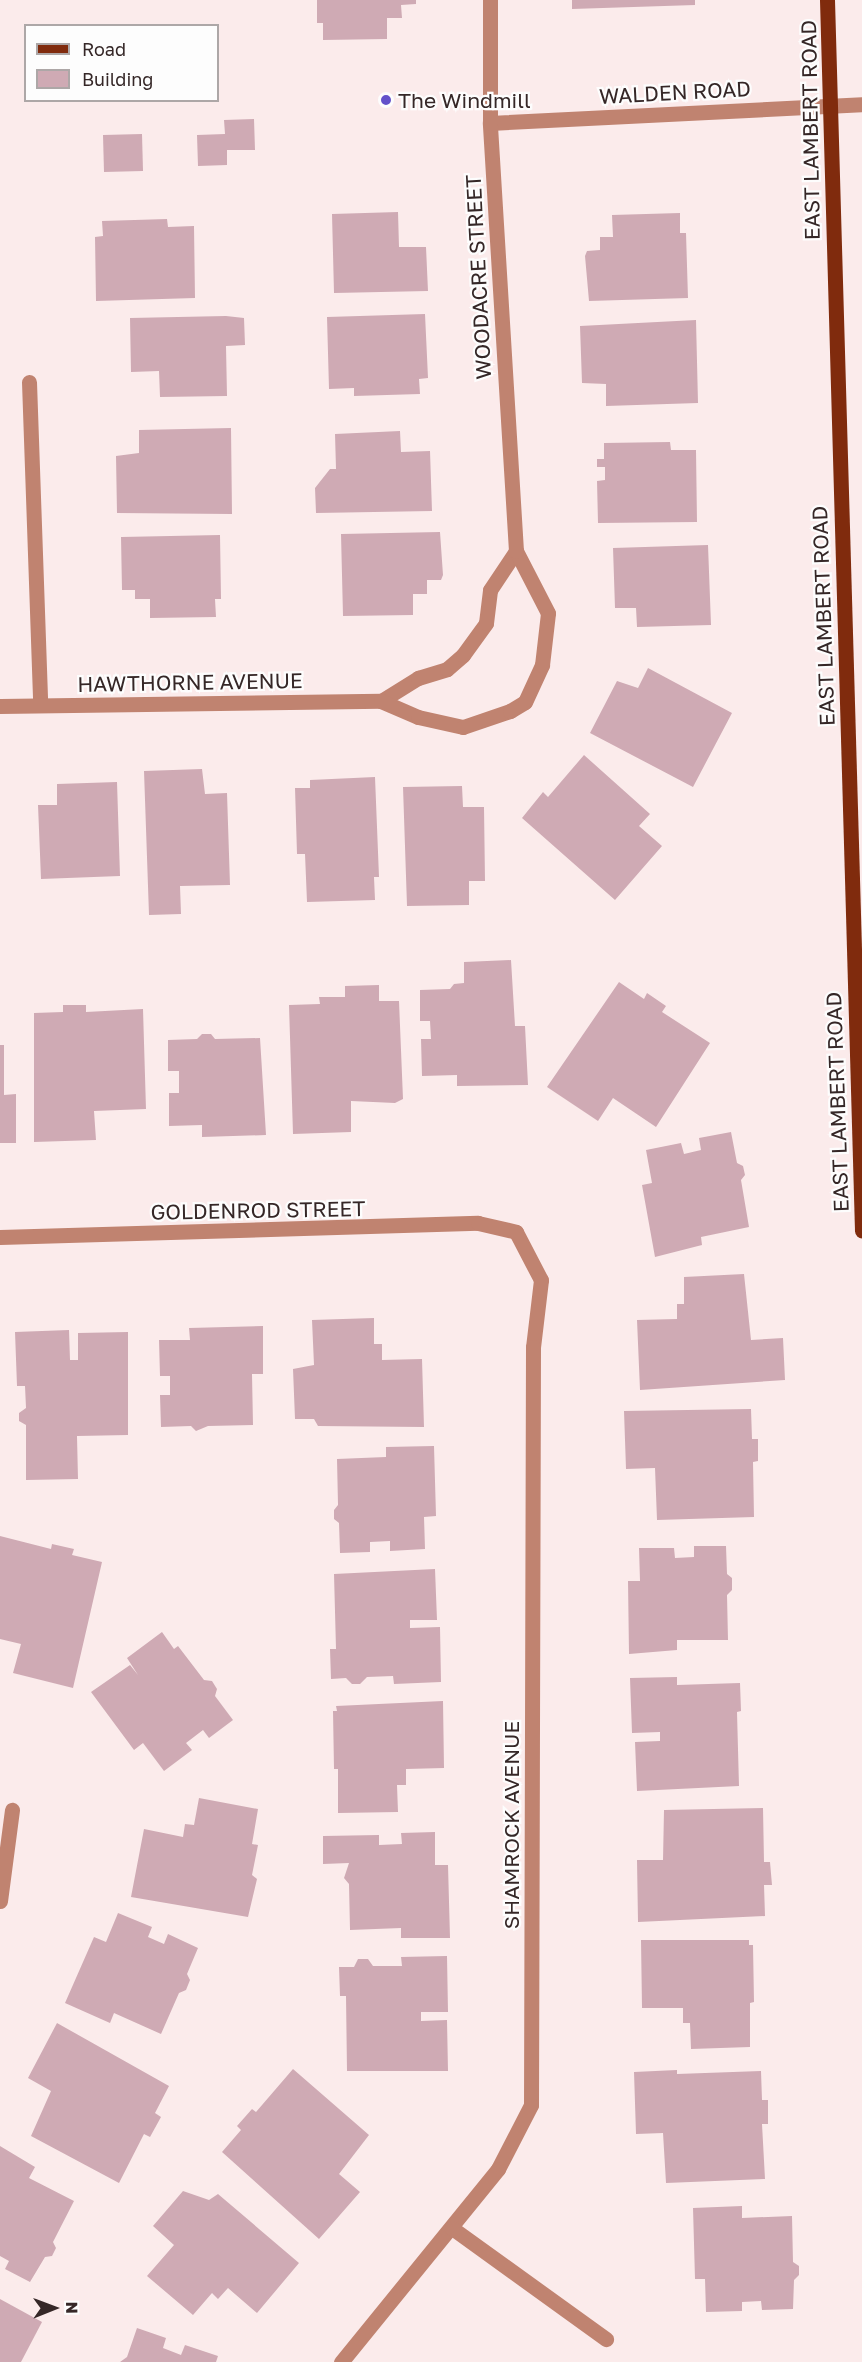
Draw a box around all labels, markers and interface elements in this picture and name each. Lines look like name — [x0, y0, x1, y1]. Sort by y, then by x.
street label: EAST LAMBERT ROAD — [795, 20, 825, 240]
legend — [24, 24, 219, 102]
text: Road — [82, 38, 126, 60]
text: Building — [82, 68, 153, 90]
street label: WALDEN ROAD — [599, 75, 751, 109]
place label: The Windmill — [398, 87, 531, 113]
marker: The Windmill — [379, 93, 393, 107]
street label: WOODACRE STREET — [460, 174, 496, 380]
street label: EAST LAMBERT ROAD — [807, 505, 839, 727]
street label: HAWTHORNE AVENUE — [77, 667, 303, 697]
street label: EAST LAMBERT ROAD — [821, 991, 853, 1213]
street label: GOLDENROD STREET — [150, 1196, 366, 1224]
street label: SHAMROCK AVENUE — [498, 1721, 524, 1929]
north arrow — [24, 2278, 84, 2338]
text: N — [62, 2301, 82, 2314]

